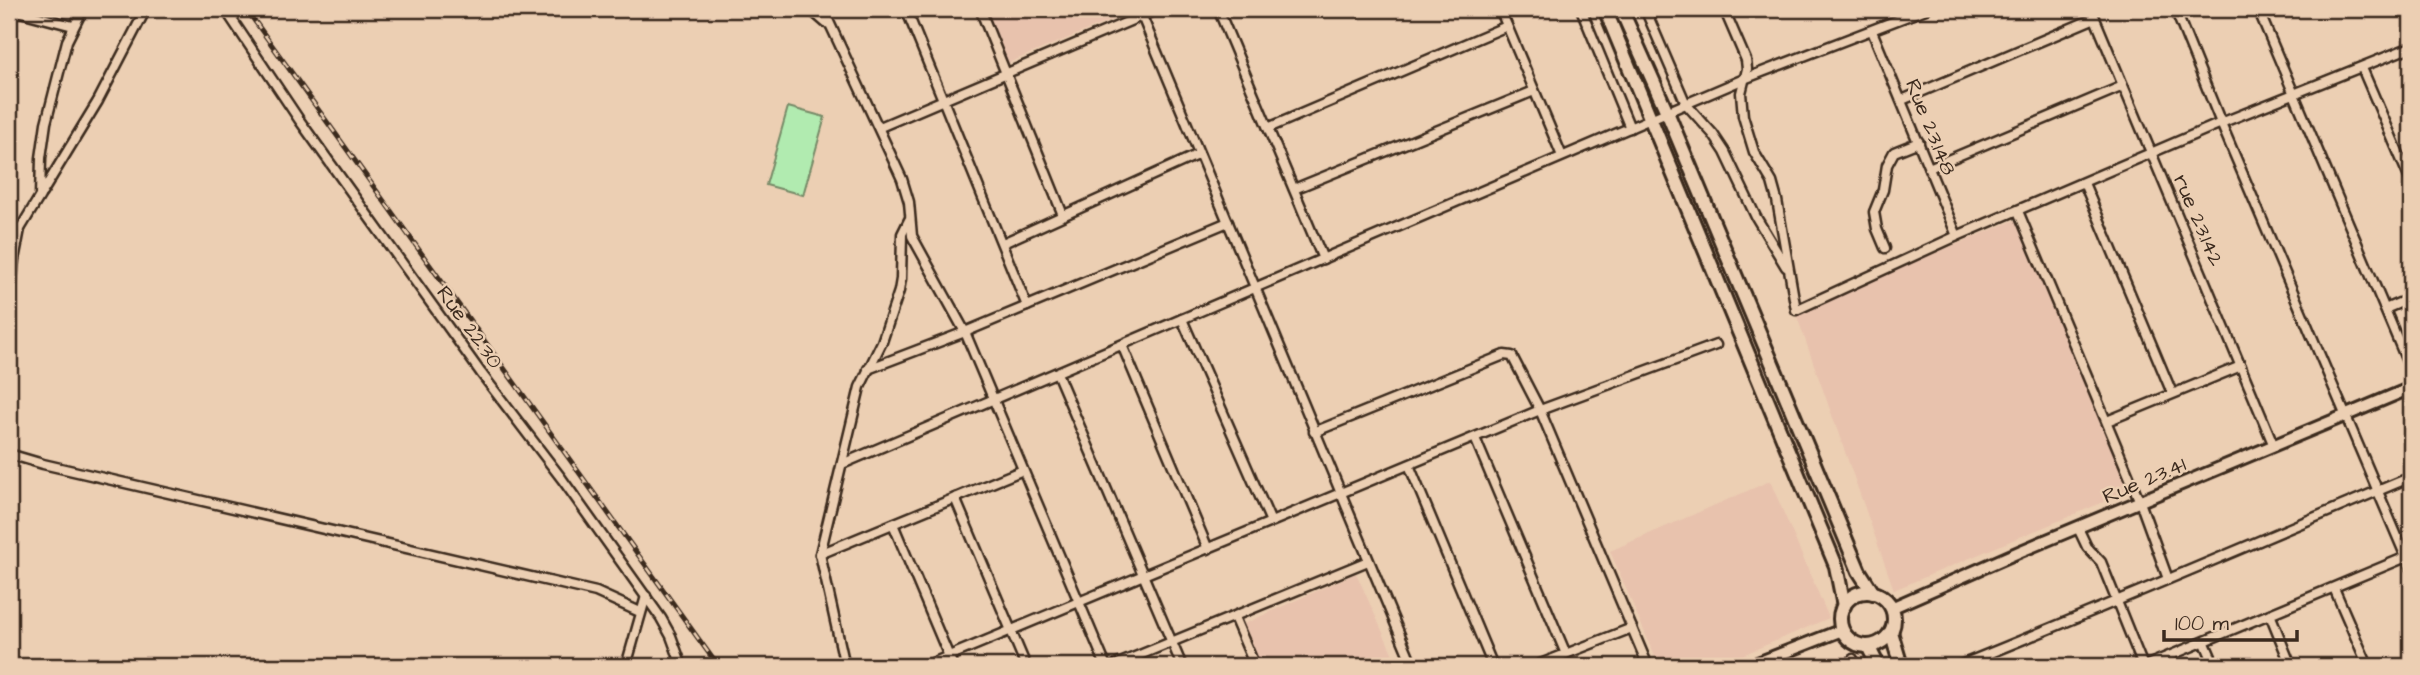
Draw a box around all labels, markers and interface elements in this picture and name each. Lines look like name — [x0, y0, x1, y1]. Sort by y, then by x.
street label: Rue 23.148 — [1898, 75, 1963, 180]
street label: rue 23.142 — [2166, 170, 2231, 270]
street label: Rue 22.30 — [430, 280, 510, 375]
street label: Rue 23.41 — [2098, 450, 2191, 511]
scale bar — [2164, 598, 2298, 642]
text: 100 m — [2175, 609, 2230, 638]

